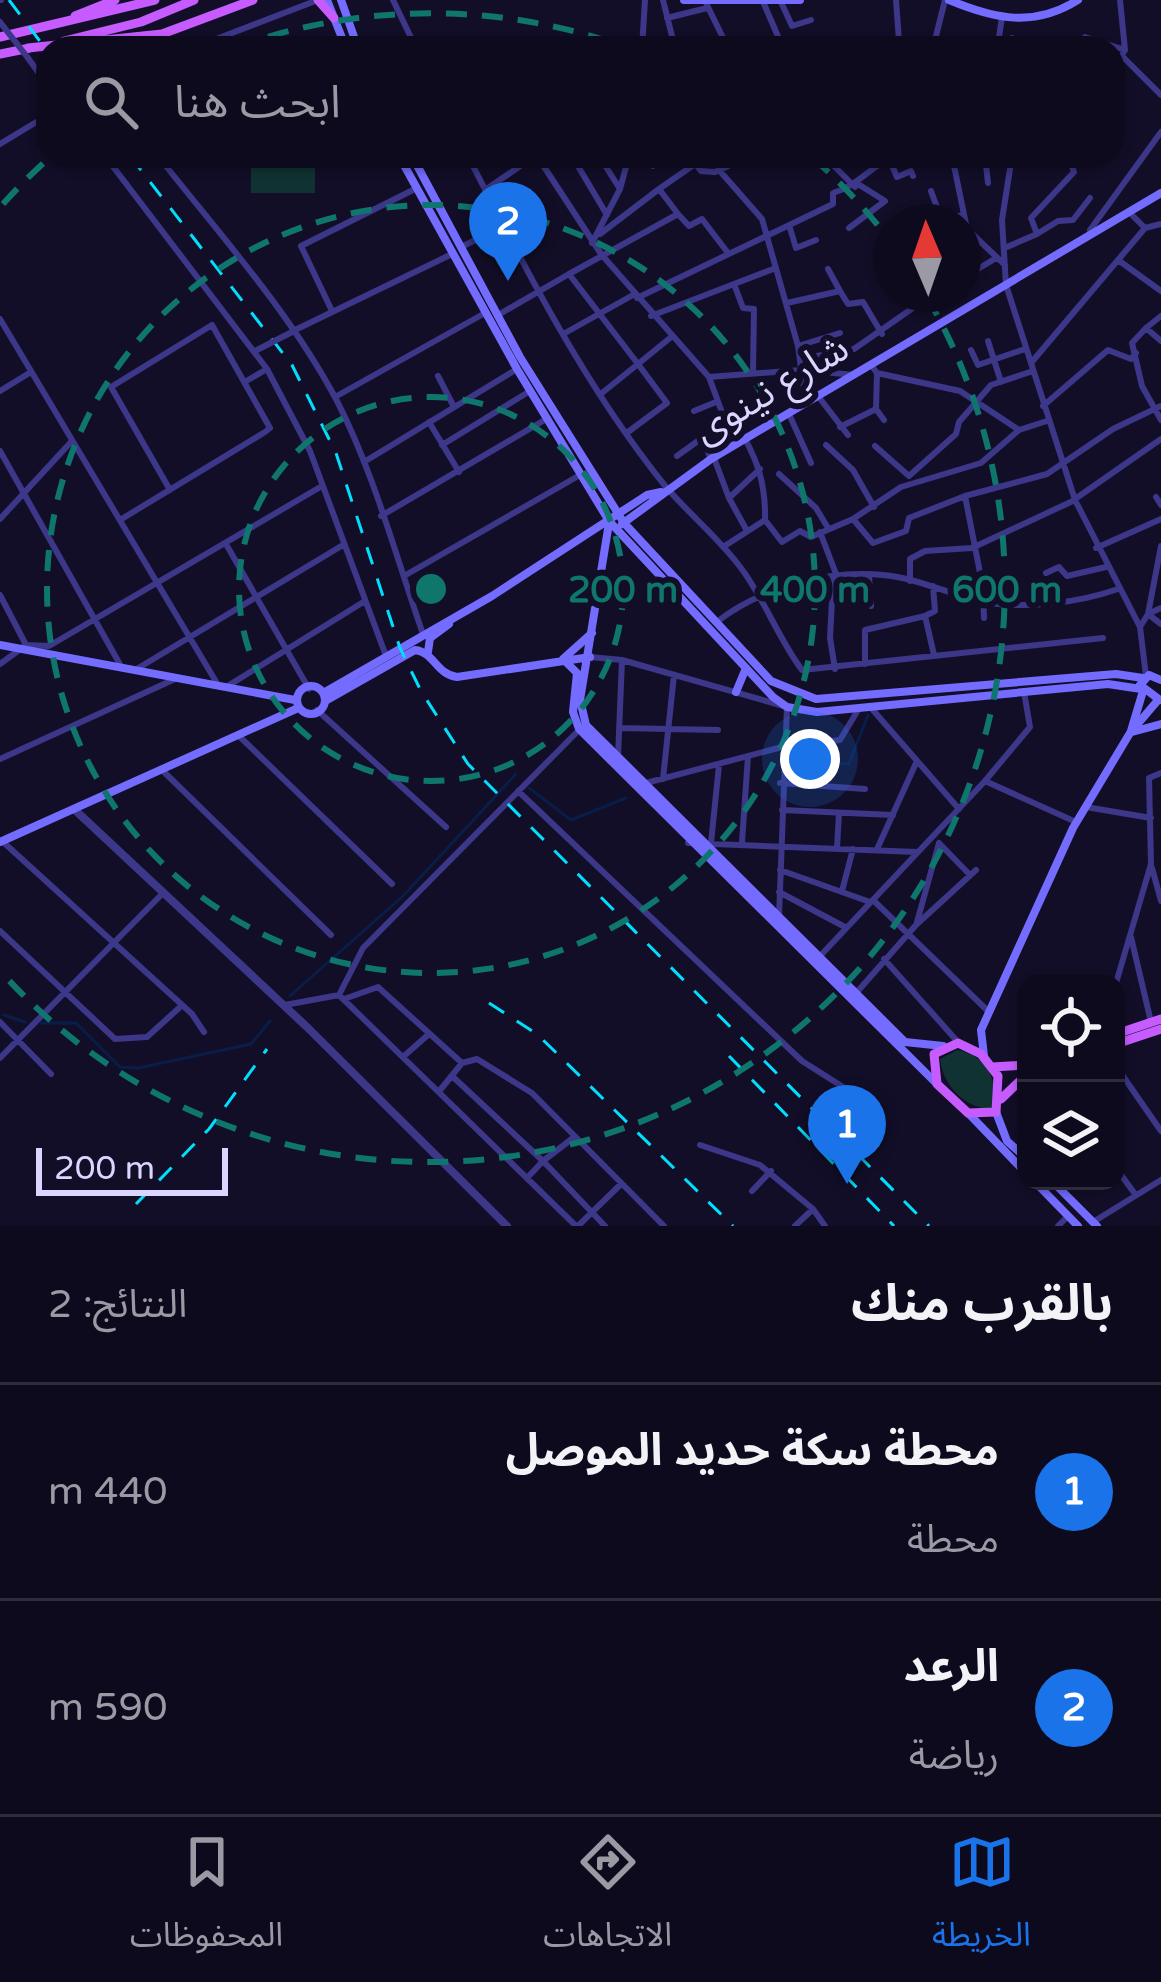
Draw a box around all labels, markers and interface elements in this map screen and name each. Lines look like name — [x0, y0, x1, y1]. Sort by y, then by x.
search box — [36, 36, 1125, 168]
icon: search — [78, 69, 144, 135]
text: ابحث هنا — [174, 76, 341, 130]
pin: 2 — [469, 182, 547, 281]
north arrow — [873, 204, 981, 312]
street label: شارع نينوى — [685, 324, 859, 457]
centre of rings — [410, 568, 452, 610]
text: 200 m — [568, 569, 678, 612]
text: 400 m — [760, 569, 870, 612]
text: 600 m — [952, 569, 1062, 612]
your location — [780, 729, 840, 789]
map controls — [1017, 974, 1125, 1190]
button: locate — [1017, 974, 1125, 1082]
button: layers — [1017, 1082, 1125, 1190]
pin: 1 — [808, 1085, 886, 1184]
scale bar — [36, 1142, 228, 1195]
text: 200 m — [54, 1149, 155, 1188]
text: بالقرب منك — [851, 1273, 1113, 1335]
text: النتائج: 2 — [48, 1281, 187, 1328]
text: محطة سكة حديد الموصل — [506, 1424, 999, 1478]
text: 440 m — [48, 1468, 167, 1515]
text: 1 — [1062, 1468, 1086, 1515]
text: محطة — [907, 1516, 999, 1563]
text: الرعد — [903, 1640, 999, 1694]
text: 590 m — [48, 1684, 167, 1731]
text: 2 — [1062, 1684, 1086, 1731]
text: رياضة — [909, 1732, 999, 1779]
tab: المحفوظات — [130, 1829, 283, 1970]
tab: الاتجاهات — [543, 1829, 672, 1970]
tab: الخريطة — [932, 1829, 1031, 1970]

